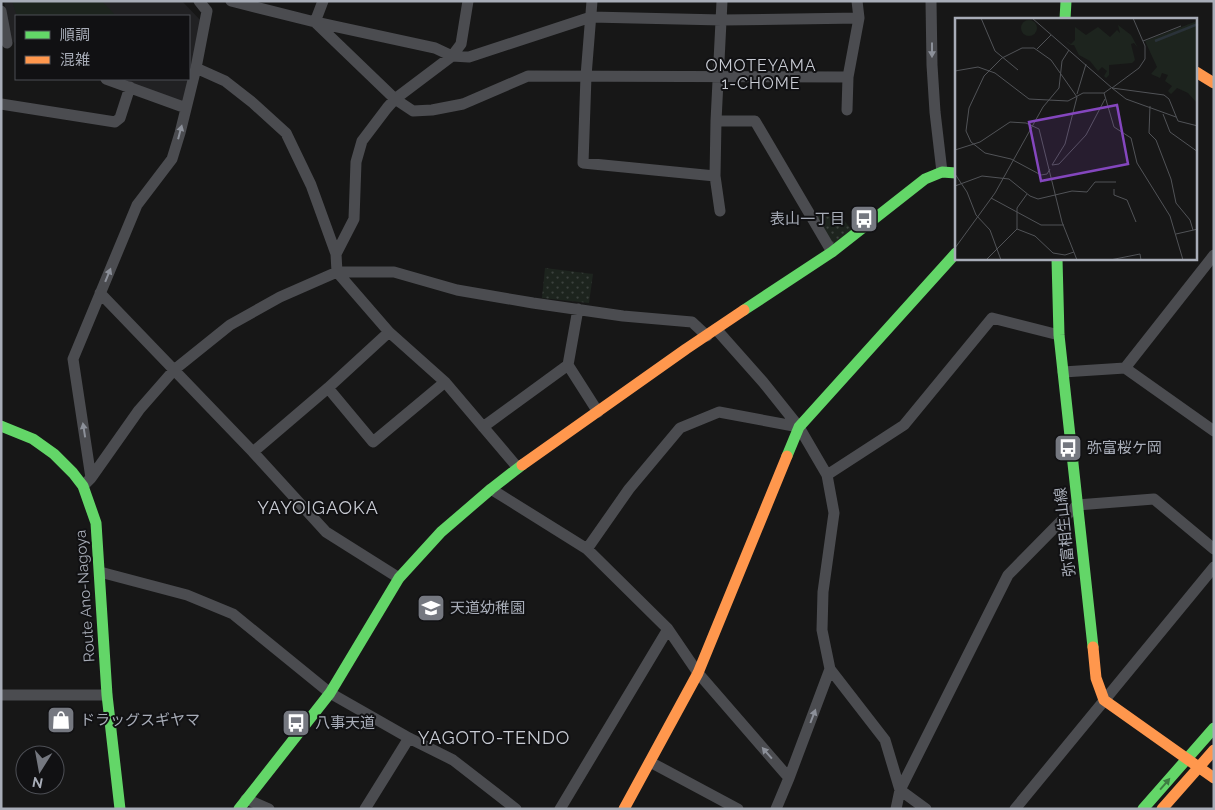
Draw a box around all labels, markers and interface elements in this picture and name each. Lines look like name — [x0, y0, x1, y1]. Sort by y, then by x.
legend — [15, 15, 190, 80]
inset map — [955, 18, 1198, 260]
text: 順調 — [60, 26, 90, 44]
one-way arrow — [928, 42, 936, 58]
text: 混雑 — [60, 51, 90, 69]
district label: OMOTEYAMA 1-CHOME — [706, 56, 816, 93]
one-way arrow — [176, 124, 184, 139]
bus stop icon: 表山一丁目 — [849, 204, 879, 234]
place label: 表山一丁目 — [770, 210, 845, 228]
one-way arrow — [104, 268, 112, 282]
one-way arrow — [80, 422, 88, 438]
bus stop icon: 弥富桜ケ岡 — [1053, 433, 1083, 463]
place label: 弥富桜ケ岡 — [1087, 439, 1162, 457]
street label: 弥富相生山線 — [1051, 486, 1079, 578]
district label: YAYOIGAOKA — [257, 497, 379, 518]
street label: Route Ano-Nagoya — [71, 529, 99, 663]
school or university icon: 天道幼稚園 — [416, 593, 446, 623]
place label: 天道幼稚園 — [450, 599, 525, 617]
shop icon: ドラッグスギヤマ — [46, 705, 76, 735]
bus stop icon: 八事天道 — [281, 708, 311, 738]
one-way arrow — [809, 709, 817, 724]
place label: ドラッグスギヤマ — [80, 711, 200, 729]
place label: 八事天道 — [315, 714, 375, 732]
district label: YAGOTO-TENDO — [418, 727, 570, 748]
north arrow — [15, 745, 65, 795]
one-way arrow — [762, 747, 773, 760]
text: N — [31, 774, 44, 792]
one-way arrow — [1160, 777, 1171, 790]

